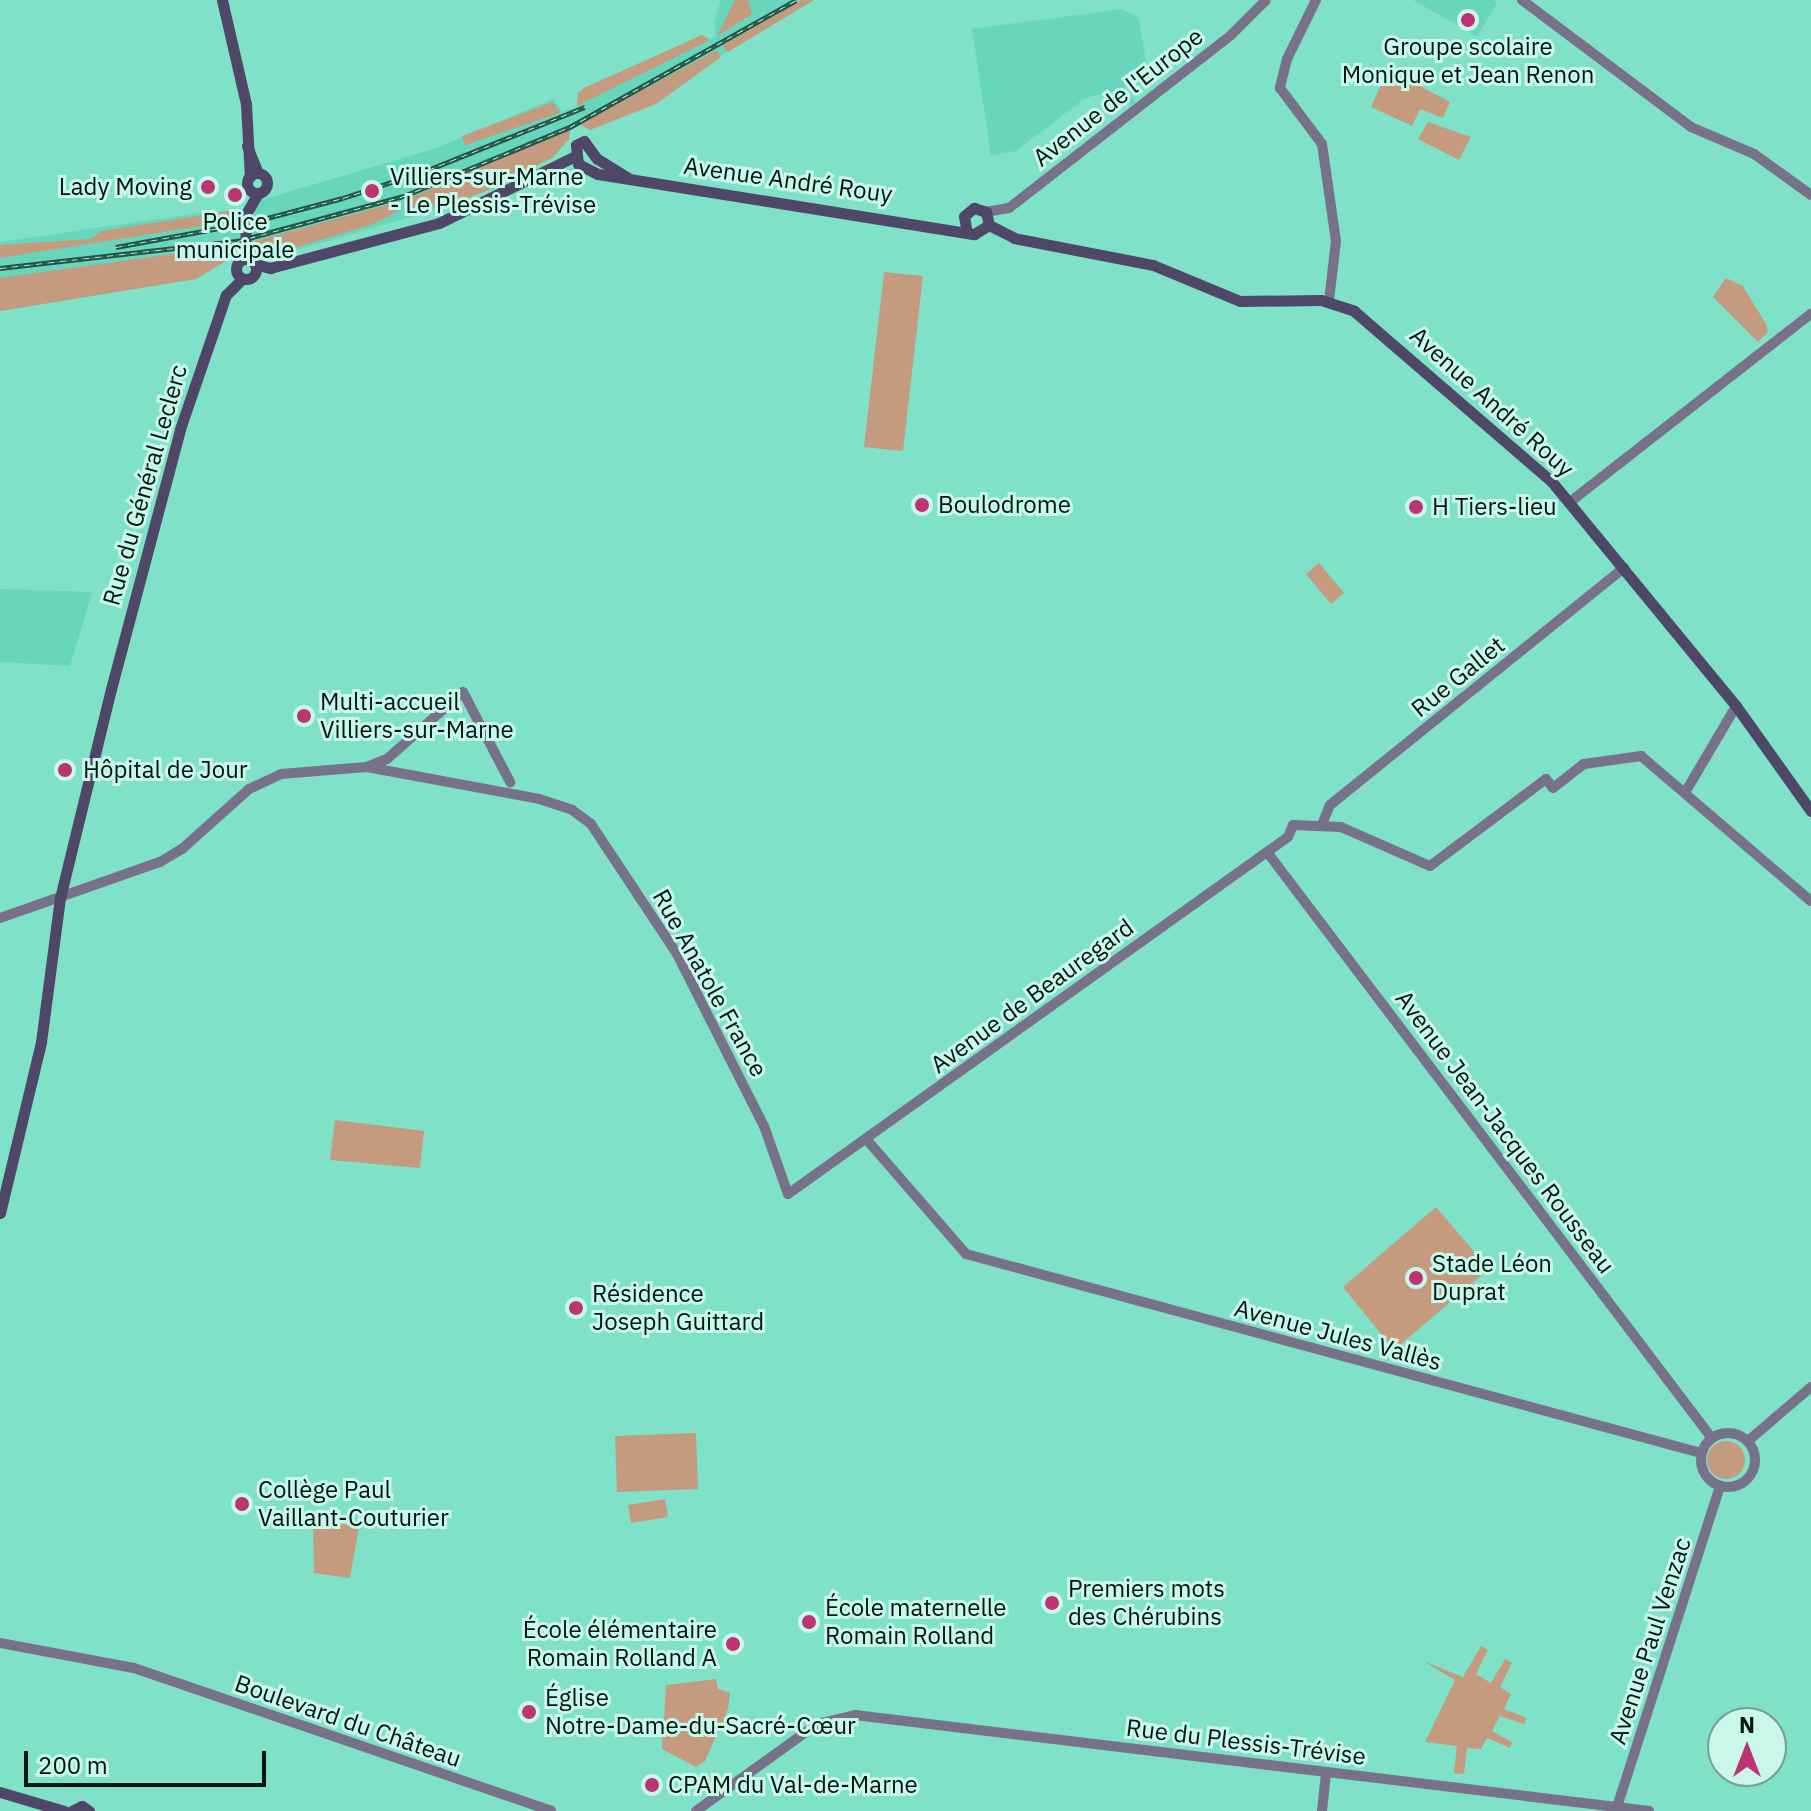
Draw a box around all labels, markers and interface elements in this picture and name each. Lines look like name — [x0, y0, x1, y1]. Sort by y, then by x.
marker: Groupe scolaire Monique et Jean Renon — [1459, 11, 1477, 29]
street label: Avenue de l'Europe — [1027, 22, 1209, 172]
place label: Groupe scolaire Monique et Jean Renon — [1342, 33, 1594, 89]
street label: Avenue André Rouy — [682, 151, 894, 209]
place label: Villiers-sur-Marne - Le Plessis-Trévise — [390, 163, 596, 219]
place label: Lady Moving — [59, 173, 192, 201]
marker: Lady Moving — [199, 178, 217, 196]
marker: Villiers-sur-Marne - Le Plessis-Trévise — [361, 180, 383, 202]
marker: Police municipale — [226, 186, 244, 204]
place label: Police municipale — [176, 208, 294, 264]
street label: Avenue André Rouy — [1404, 321, 1580, 483]
street label: Rue du Général Leclerc — [97, 361, 193, 609]
place label: Boulodrome — [938, 491, 1071, 519]
place label: H Tiers-lieu — [1432, 493, 1557, 521]
marker: Boulodrome — [913, 496, 931, 514]
marker: H Tiers-lieu — [1407, 498, 1425, 516]
street label: Rue Gallet — [1405, 631, 1511, 723]
place label: Multi-accueil Villiers-sur-Marne — [320, 688, 514, 744]
marker: Multi-accueil Villiers-sur-Marne — [295, 707, 313, 725]
place label: Hôpital de Jour — [83, 756, 248, 784]
marker: Hôpital de Jour — [54, 759, 76, 781]
street label: Rue Anatole France — [647, 884, 773, 1082]
street label: Avenue de Beauregard — [925, 913, 1139, 1079]
street label: Avenue Jean-Jacques Rousseau — [1389, 985, 1621, 1279]
place label: Stade Léon Duprat — [1432, 1250, 1552, 1306]
marker: Stade Léon Duprat — [1407, 1269, 1425, 1287]
place label: Résidence Joseph Guittard — [592, 1280, 764, 1336]
street label: Avenue Jules Vallès — [1231, 1293, 1445, 1377]
marker: Résidence Joseph Guittard — [567, 1299, 585, 1317]
place label: Collège Paul Vaillant-Couturier — [258, 1476, 449, 1532]
marker: Collège Paul Vaillant-Couturier — [233, 1495, 251, 1513]
street label: Avenue Paul Venzac — [1603, 1534, 1697, 1748]
place label: Premiers mots des Chérubins — [1068, 1575, 1225, 1631]
place label: École maternelle Romain Rolland — [825, 1594, 1006, 1650]
marker: Premiers mots des Chérubins — [1043, 1594, 1061, 1612]
marker: École maternelle Romain Rolland — [800, 1613, 818, 1631]
place label: École élémentaire Romain Rolland A — [523, 1616, 717, 1672]
marker: École élémentaire Romain Rolland A — [724, 1635, 742, 1653]
street label: Boulevard du Château — [231, 1669, 465, 1773]
place label: Église Notre-Dame-du-Sacré-Cœur — [545, 1684, 856, 1740]
marker: Église Notre-Dame-du-Sacré-Cœur — [520, 1703, 538, 1721]
north arrow — [1707, 1707, 1787, 1787]
text: N — [1739, 1710, 1755, 1739]
street label: Rue du Plessis-Trévise — [1124, 1713, 1368, 1771]
scale bar — [28, 1735, 270, 1785]
text: 200 m — [38, 1749, 108, 1781]
place label: CPAM du Val-de-Marne — [668, 1771, 918, 1799]
marker: CPAM du Val-de-Marne — [643, 1776, 661, 1794]

